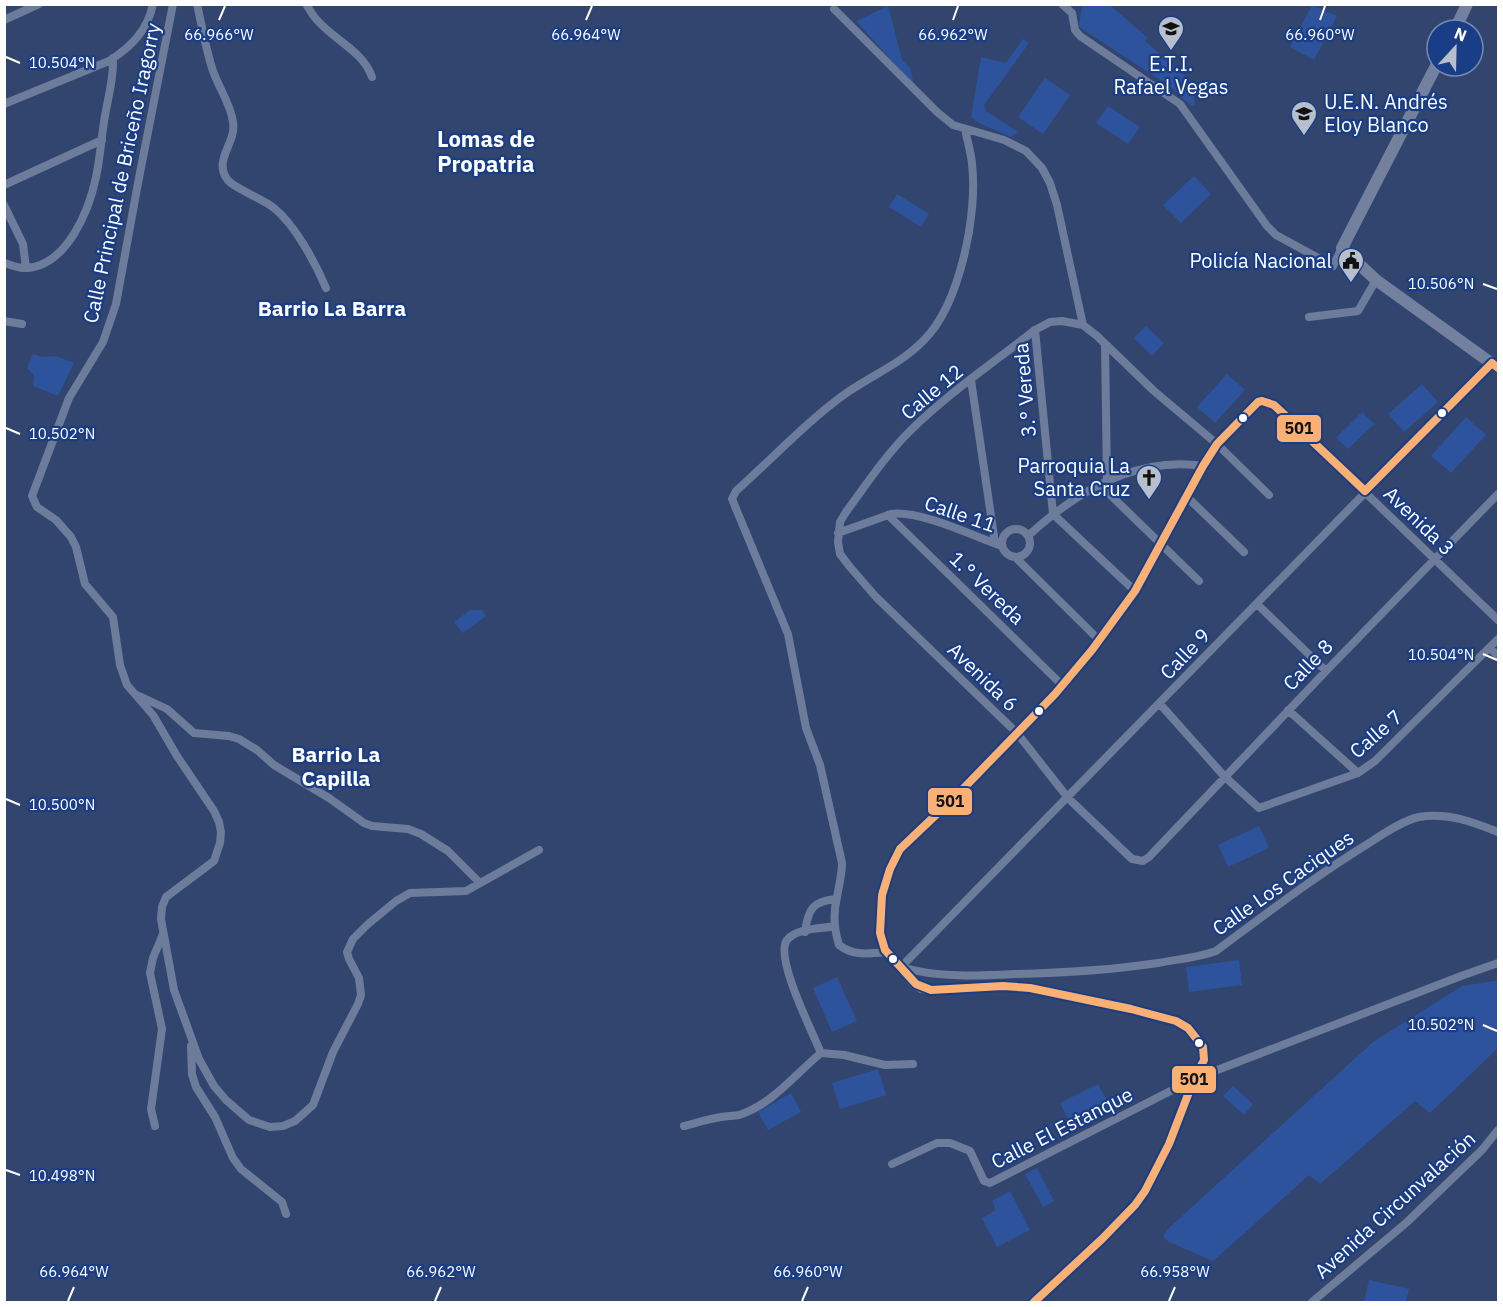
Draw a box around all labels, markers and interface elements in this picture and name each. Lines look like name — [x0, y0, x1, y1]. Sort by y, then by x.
school or university icon: E.T.I. Rafael Vegas — [1156, 14, 1186, 52]
north arrow — [1425, 18, 1485, 78]
street label: Calle Principal de Briceño Iragorry — [76, 20, 167, 325]
text: N — [1451, 23, 1470, 46]
text: 66.966°W — [184, 25, 254, 44]
text: 66.964°W — [551, 25, 621, 44]
text: 66.962°W — [918, 25, 988, 44]
text: 66.960°W — [1285, 25, 1355, 44]
place label: E.T.I. Rafael Vegas — [1113, 50, 1229, 100]
text: 10.504°N — [29, 53, 95, 72]
place label: U.E.N. Andrés Eloy Blanco — [1324, 88, 1448, 138]
school or university icon: U.E.N. Andrés Eloy Blanco — [1289, 99, 1319, 137]
district label: Lomas de Propatria — [437, 124, 535, 178]
public building icon: Policía Nacional — [1336, 246, 1366, 284]
place label: Policía Nacional — [1190, 247, 1332, 274]
text: 10.506°N — [1408, 274, 1474, 293]
district label: Barrio La Barra — [258, 294, 406, 322]
street label: 3.° Vereda — [1007, 341, 1042, 438]
street label: Calle 12 — [895, 358, 969, 426]
unlabelled marker — [1436, 407, 1448, 419]
unlabelled marker — [1237, 412, 1249, 424]
line badge: 501 — [1276, 414, 1322, 443]
text: 501 — [1285, 418, 1314, 438]
text: 10.502°N — [29, 424, 95, 443]
place label: Parroquia La Santa Cruz — [1018, 452, 1130, 502]
church icon: Parroquia La Santa Cruz — [1134, 463, 1164, 501]
street label: Avenida 3 — [1378, 480, 1461, 561]
street label: Calle 11 — [921, 489, 999, 538]
street label: 1.° Vereda — [944, 545, 1031, 630]
street label: Calle 9 — [1154, 622, 1216, 685]
street label: Calle 8 — [1277, 633, 1339, 696]
street label: Avenida 6 — [942, 636, 1025, 717]
text: 10.504°N — [1408, 645, 1474, 664]
street label: Calle 7 — [1344, 703, 1408, 764]
unlabelled marker — [1033, 705, 1045, 717]
district label: Barrio La Capilla — [292, 740, 380, 792]
line badge: 501 — [927, 787, 973, 816]
text: 501 — [936, 791, 965, 811]
text: 10.500°N — [29, 795, 95, 814]
street label: Calle Los Caciques — [1207, 824, 1359, 942]
unlabelled marker — [887, 953, 899, 965]
text: 10.502°N — [1408, 1015, 1474, 1034]
unlabelled marker — [1193, 1037, 1205, 1049]
line badge: 501 — [1171, 1065, 1217, 1094]
text: 501 — [1180, 1069, 1209, 1089]
street label: Calle El Estanque — [986, 1080, 1137, 1175]
street label: Avenida Circunvalación — [1308, 1125, 1481, 1284]
text: 10.498°N — [29, 1166, 95, 1185]
text: 66.964°W — [39, 1262, 109, 1281]
text: 66.962°W — [406, 1262, 476, 1281]
text: 66.960°W — [773, 1262, 843, 1281]
text: 66.958°W — [1140, 1262, 1210, 1281]

